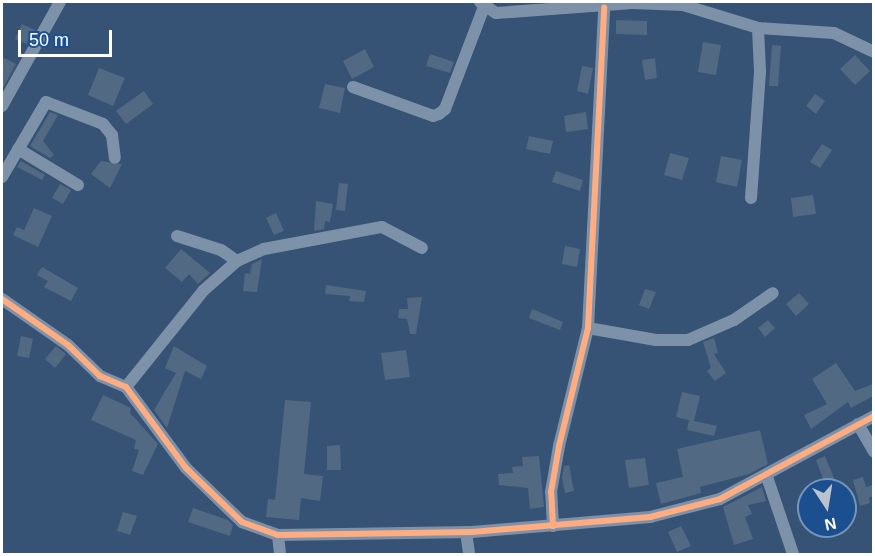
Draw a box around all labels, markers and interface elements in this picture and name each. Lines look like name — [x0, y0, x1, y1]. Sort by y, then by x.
scale bar — [21, 18, 116, 56]
text: 50 m — [29, 30, 69, 50]
north arrow — [797, 478, 857, 538]
text: N — [823, 515, 838, 534]

